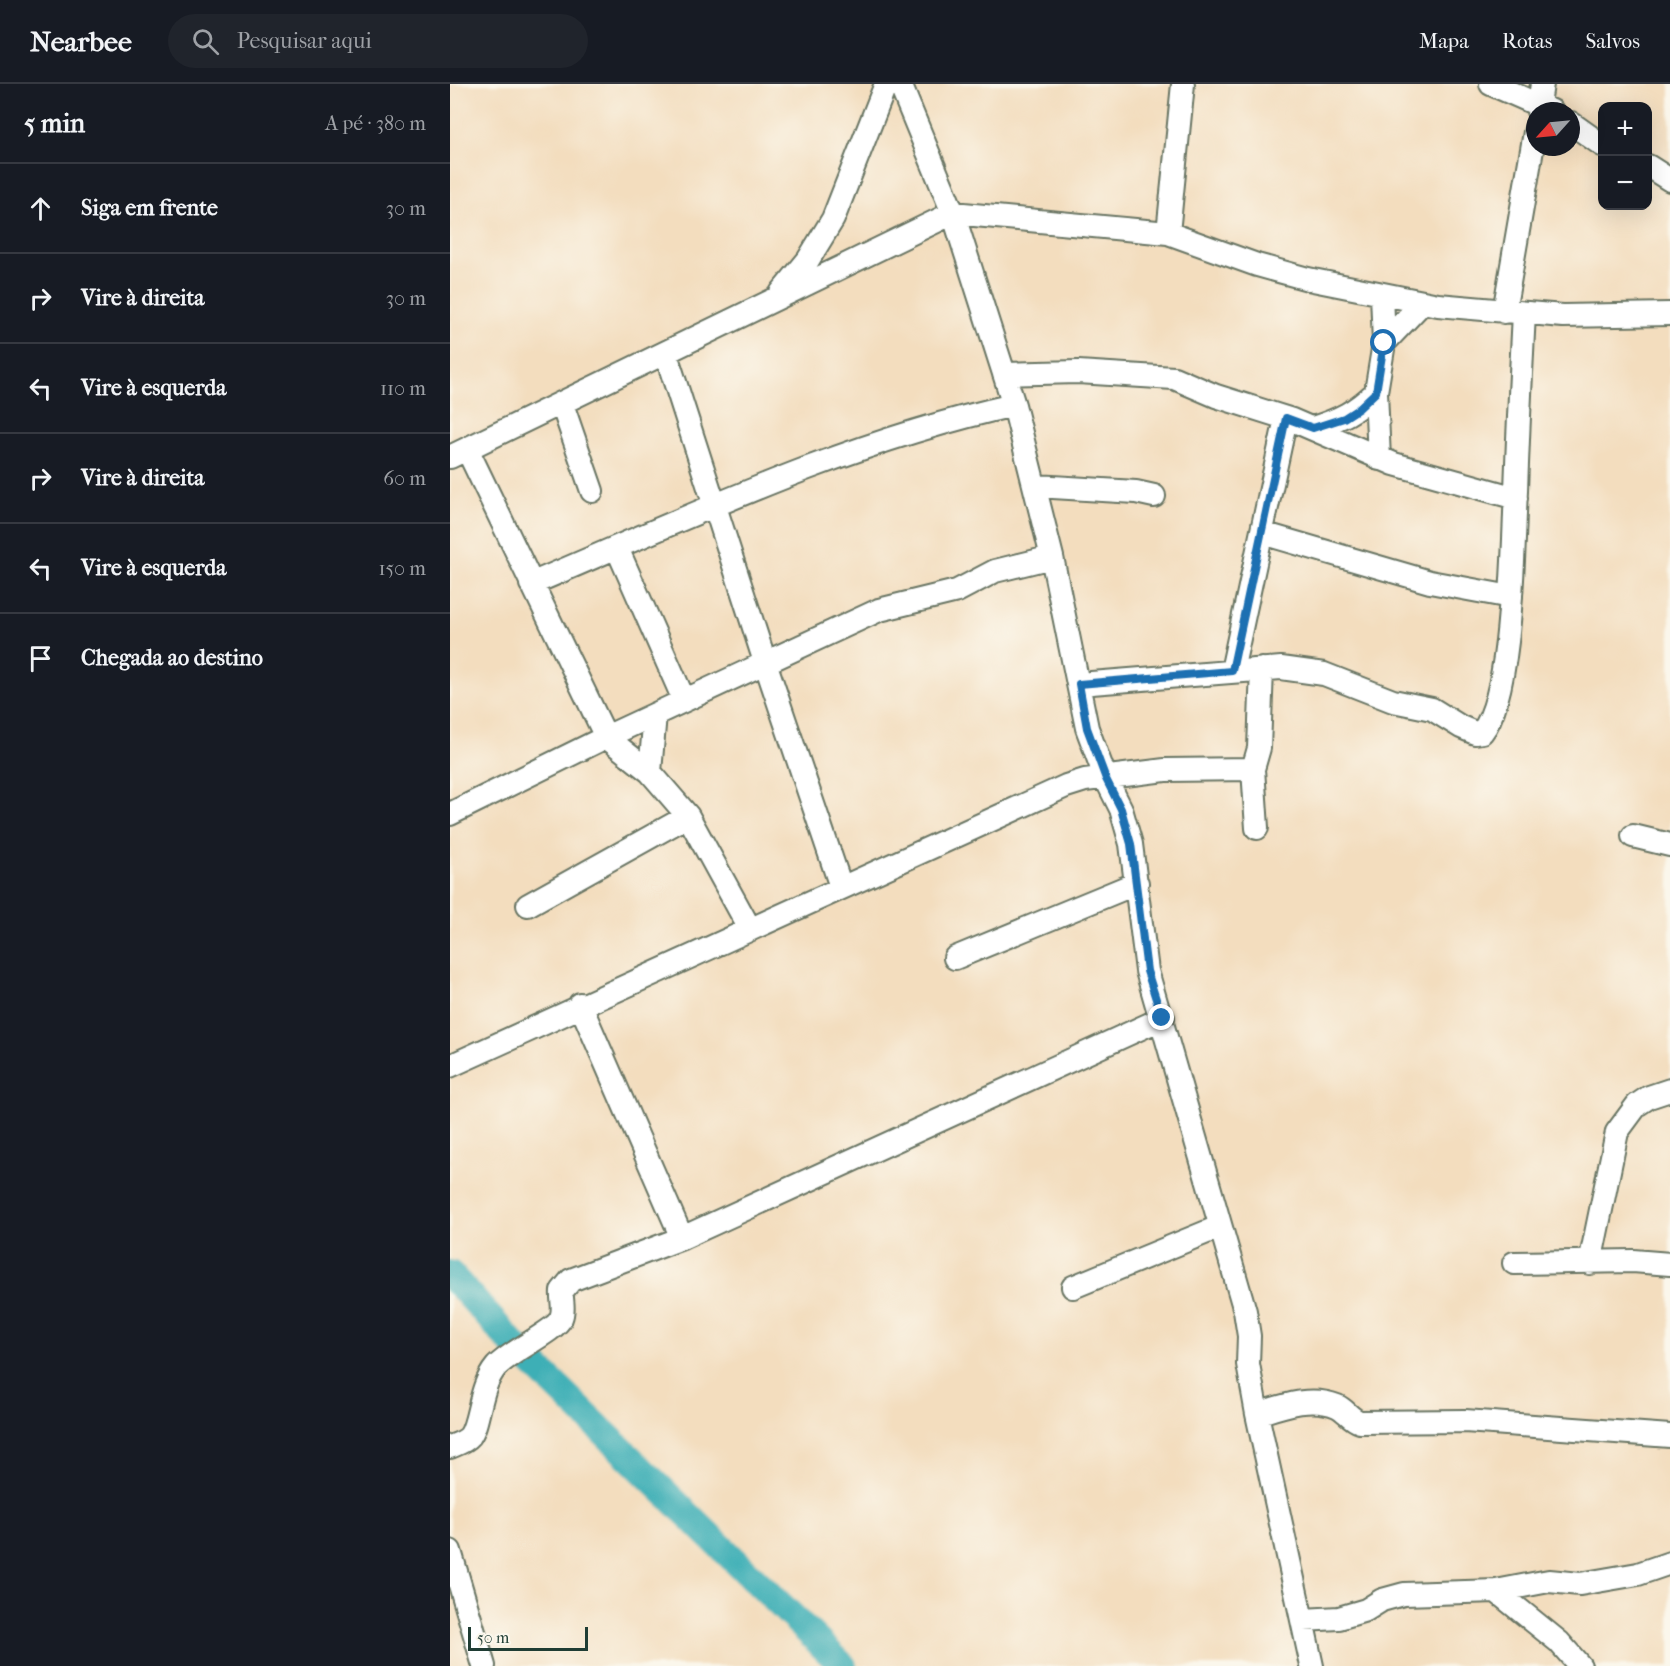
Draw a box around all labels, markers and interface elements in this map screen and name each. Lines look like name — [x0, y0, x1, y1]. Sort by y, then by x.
search box — [168, 14, 588, 68]
text: Nearbee — [30, 25, 132, 58]
icon: search — [189, 25, 222, 58]
text: Pesquisar aqui — [237, 28, 372, 54]
text: Mapa — [1419, 29, 1469, 53]
text: Rotas — [1502, 29, 1552, 53]
text: Salvos — [1585, 29, 1640, 53]
north arrow — [1526, 102, 1580, 156]
map controls — [1598, 102, 1652, 210]
button: + — [1598, 102, 1652, 156]
text: 5 min — [24, 108, 85, 139]
text: A pé · 380 m — [325, 112, 426, 135]
button: − — [1598, 156, 1652, 210]
icon: ahead — [24, 192, 57, 225]
text: Siga em frente — [81, 195, 218, 221]
text: 30 m — [386, 197, 426, 220]
icon: right — [24, 282, 57, 315]
text: Vire à direita — [81, 285, 204, 311]
text: 30 m — [386, 287, 426, 310]
route start — [1370, 329, 1396, 355]
icon: left — [24, 372, 57, 405]
text: Vire à esquerda — [81, 375, 226, 401]
text: 110 m — [380, 377, 426, 400]
icon: right — [24, 462, 57, 495]
text: Vire à direita — [81, 465, 204, 491]
text: 60 m — [383, 467, 426, 490]
icon: left — [24, 552, 57, 585]
text: Vire à esquerda — [81, 555, 226, 581]
text: 150 m — [378, 557, 426, 580]
icon: arrive — [24, 642, 57, 675]
text: Chegada ao destino — [81, 645, 263, 671]
route end — [1148, 1004, 1174, 1030]
scale bar — [468, 1624, 588, 1652]
text: 50 m — [477, 1628, 509, 1647]

